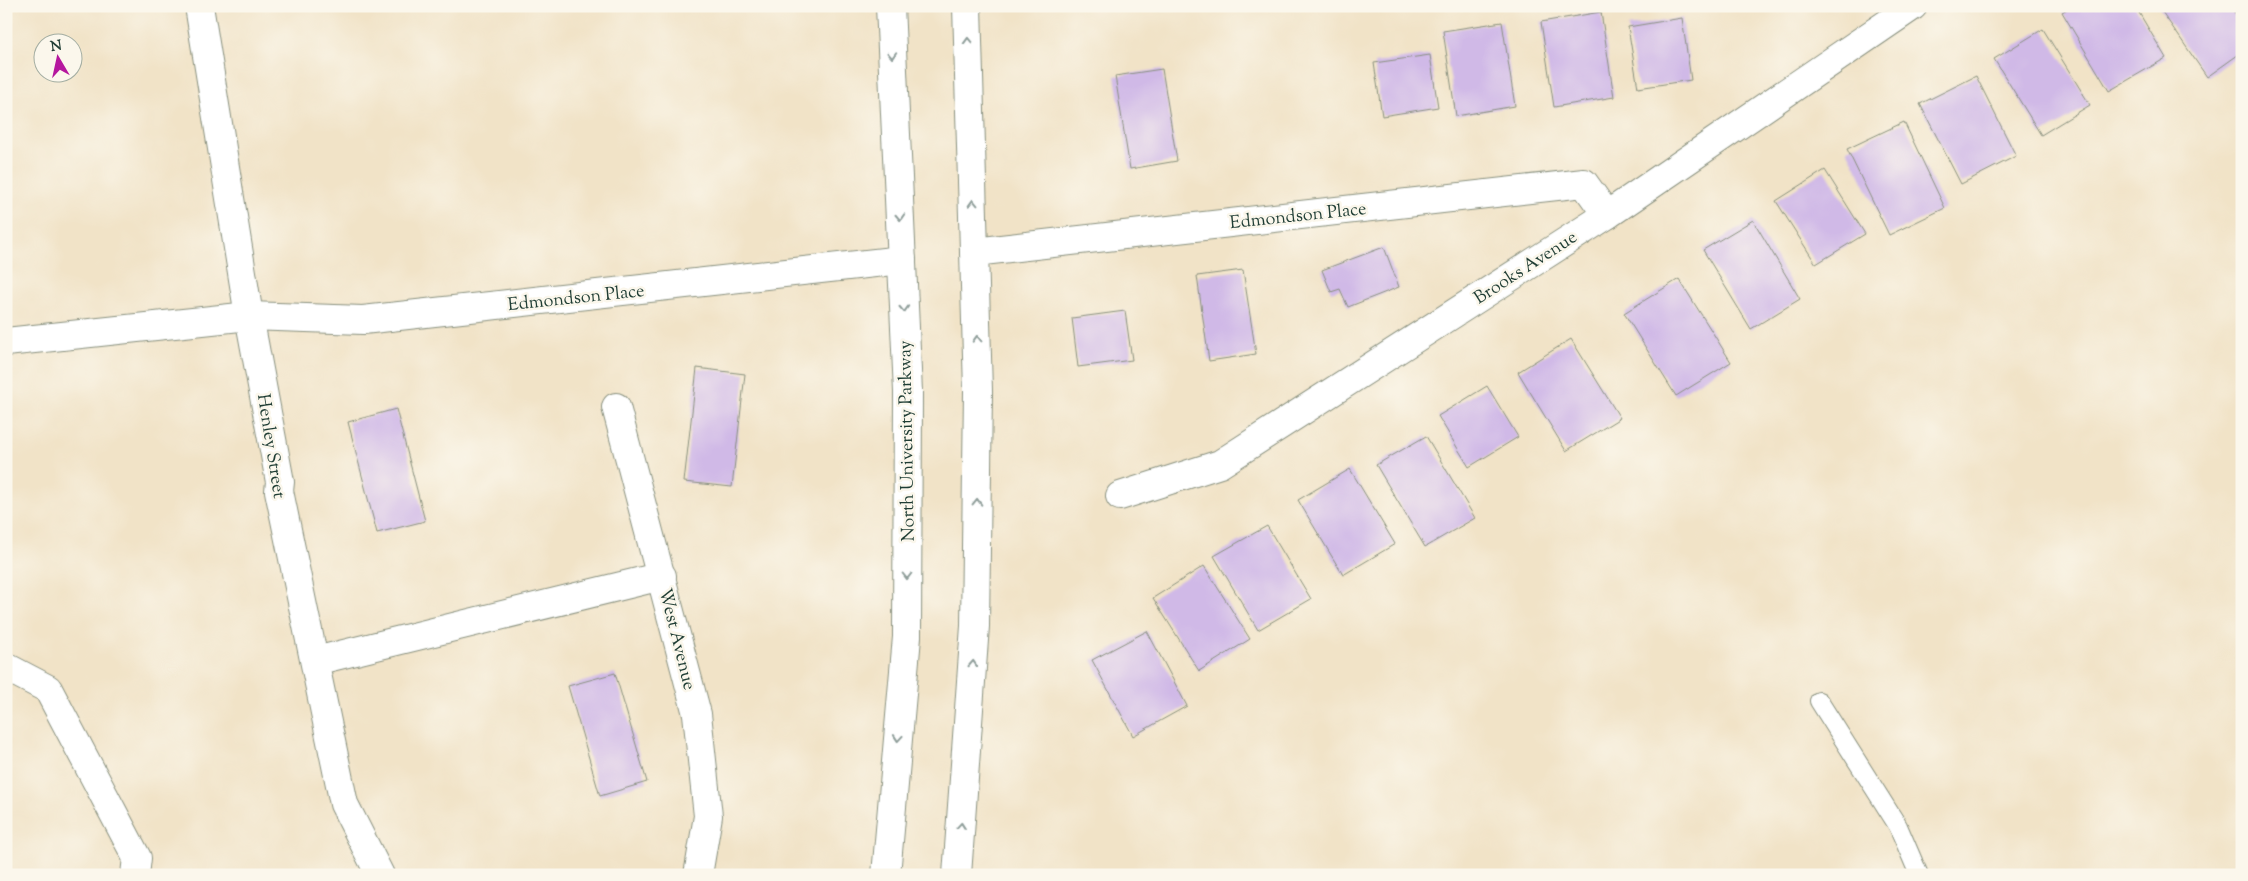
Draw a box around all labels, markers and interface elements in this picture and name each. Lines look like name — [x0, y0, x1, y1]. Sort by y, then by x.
north arrow — [32, 32, 82, 82]
text: N — [49, 36, 63, 58]
one-way arrow — [963, 36, 973, 44]
one-way arrow — [887, 51, 898, 59]
street label: Edmondson Place — [1229, 197, 1368, 237]
one-way arrow — [967, 199, 978, 207]
one-way arrow — [894, 214, 905, 222]
street label: Brooks Avenue — [1469, 225, 1583, 312]
street label: Edmondson Place — [507, 279, 646, 319]
one-way arrow — [899, 305, 910, 313]
one-way arrow — [971, 335, 982, 343]
street label: North University Parkway — [893, 340, 923, 542]
street label: Henley Street — [249, 392, 291, 500]
one-way arrow — [971, 497, 982, 505]
one-way arrow — [902, 572, 912, 580]
street label: West Avenue — [651, 586, 701, 693]
one-way arrow — [967, 660, 978, 668]
one-way arrow — [893, 735, 904, 743]
one-way arrow — [956, 822, 967, 830]

